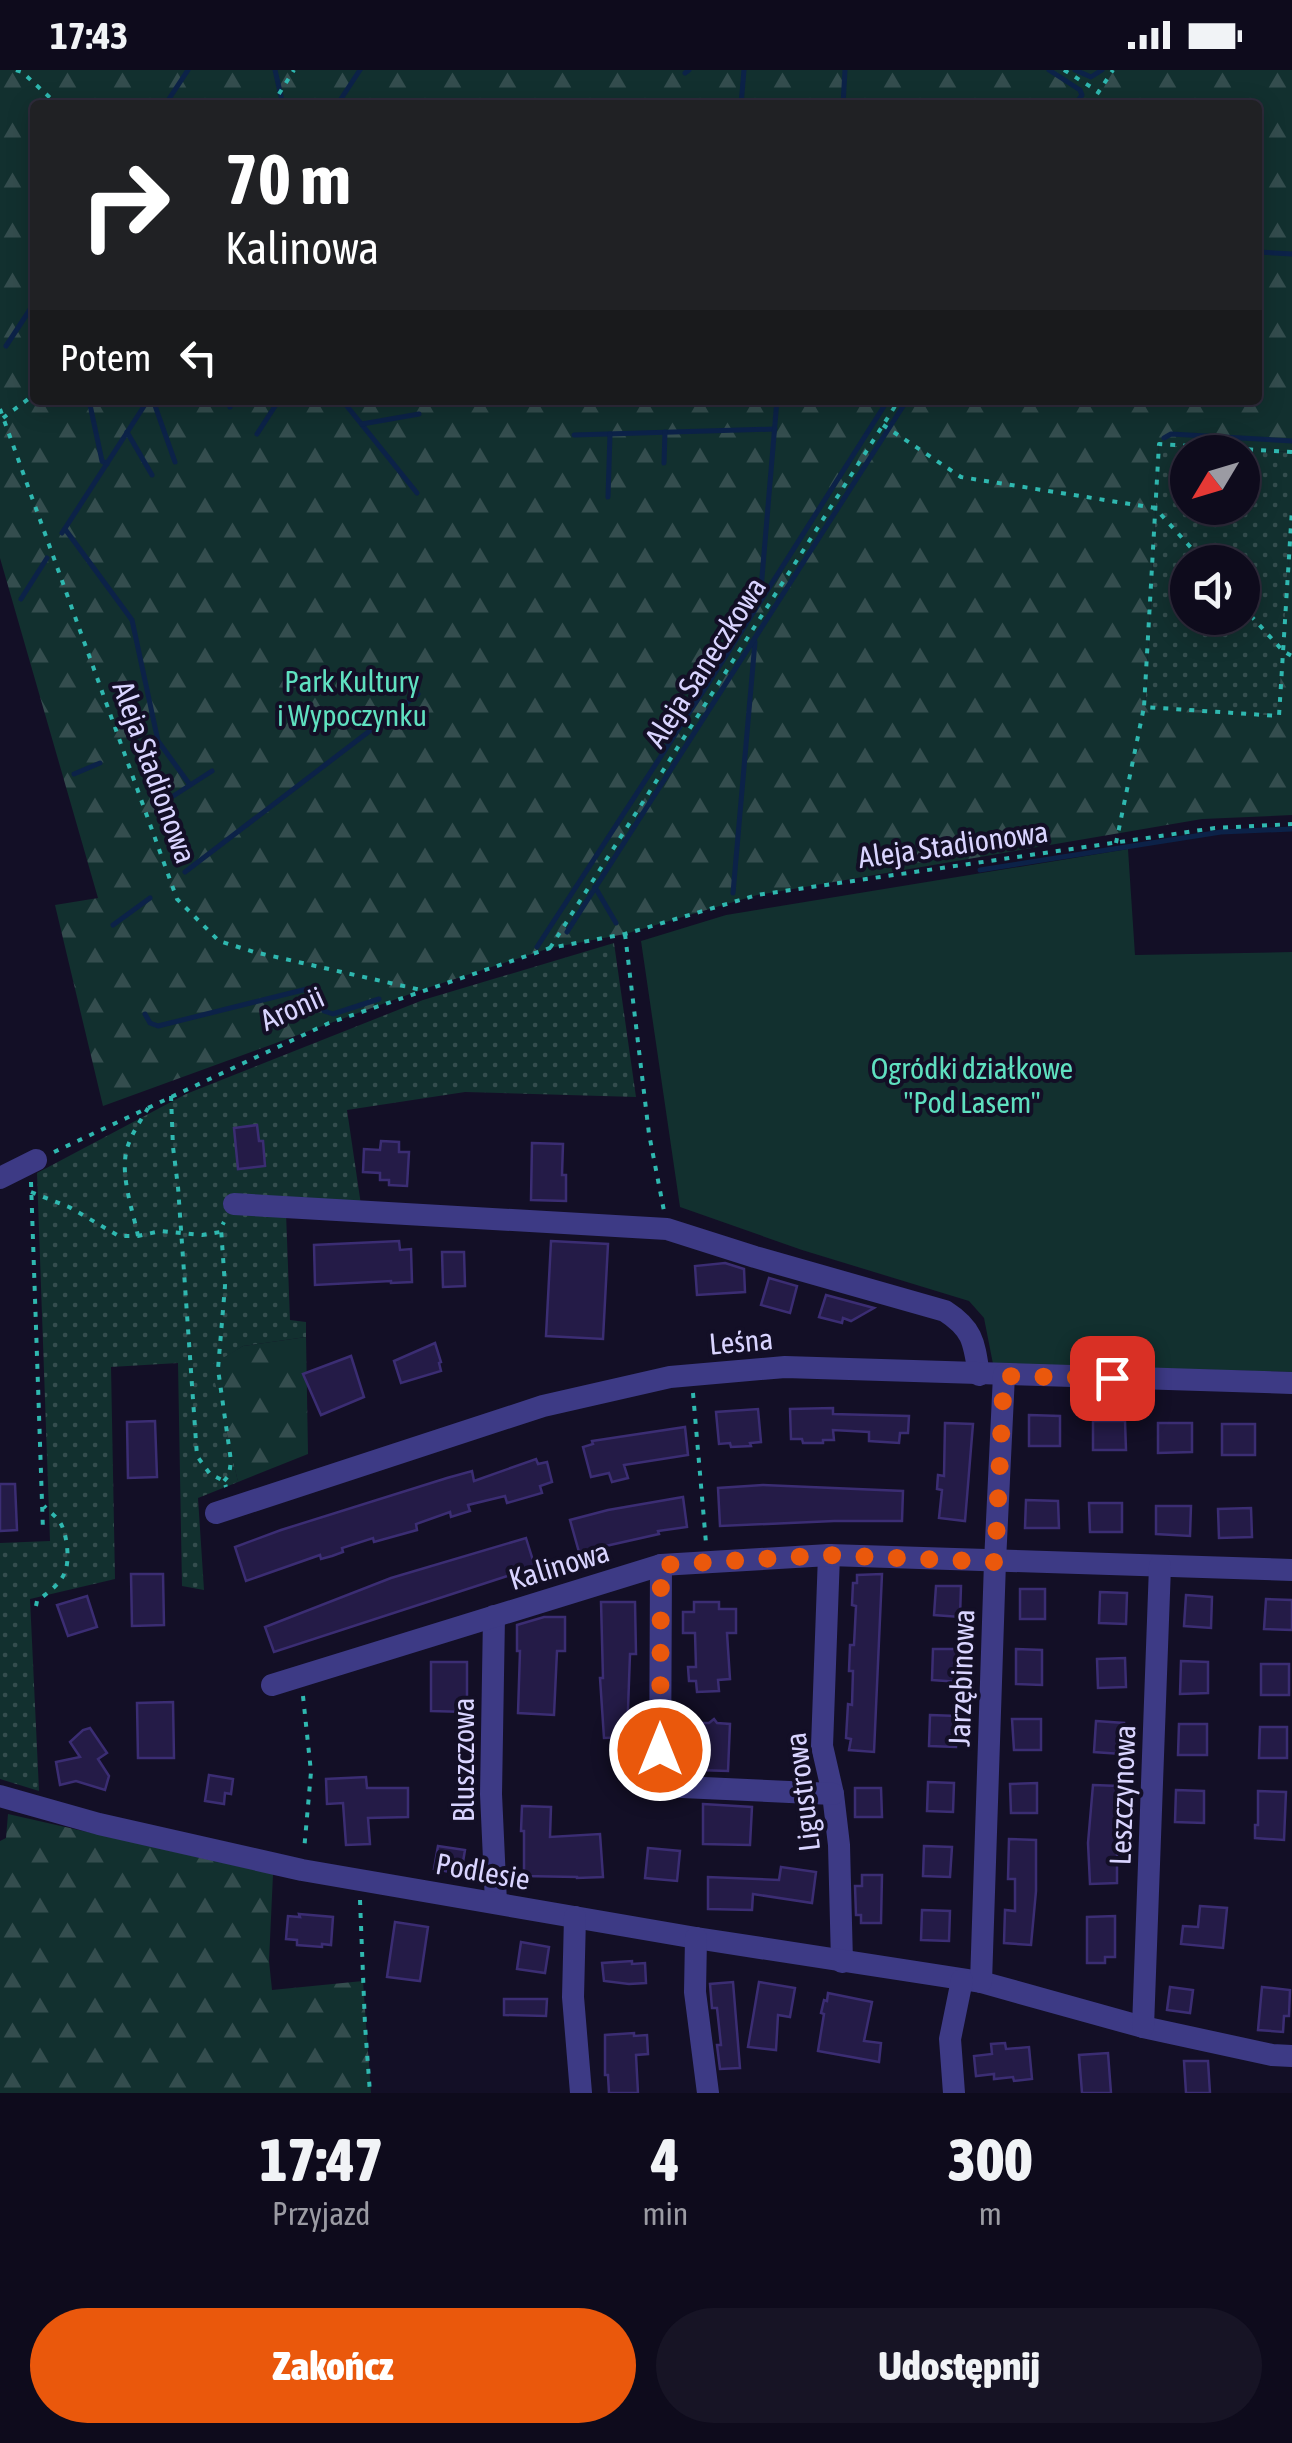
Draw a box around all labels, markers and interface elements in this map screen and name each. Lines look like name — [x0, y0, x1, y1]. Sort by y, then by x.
text: 17:43 — [50, 14, 128, 57]
text: 70 m — [225, 139, 351, 219]
icon: right — [60, 140, 190, 270]
text: Kalinowa — [225, 222, 379, 274]
icon: left — [171, 330, 226, 385]
text: Potem — [60, 336, 151, 379]
north arrow — [1170, 435, 1260, 525]
map controls — [1170, 435, 1260, 635]
button: sound — [1170, 545, 1260, 635]
street label: Aleja Saneczkowa — [638, 571, 772, 753]
park label: Park Kultury i Wypoczynku — [277, 664, 427, 732]
street label: Aleja Stadionowa — [106, 676, 204, 868]
street label: Aleja Stadionowa — [856, 814, 1050, 874]
street label: Aronii — [255, 979, 329, 1037]
park label: Ogródki działkowe "Pod Lasem" — [871, 1051, 1073, 1119]
street label: Leśna — [707, 1321, 775, 1361]
pin — [1070, 1336, 1155, 1421]
icon: arrive — [1085, 1351, 1140, 1406]
street label: Kalinowa — [505, 1534, 613, 1596]
street label: Jarzębinowa — [942, 1609, 980, 1747]
street label: Bluszczowa — [446, 1698, 480, 1822]
position arrow — [608, 1698, 712, 1802]
street label: Leszczynowa — [1103, 1724, 1141, 1866]
street label: Ligustrowa — [778, 1731, 826, 1853]
street label: Podlesie — [433, 1846, 533, 1896]
text: 17:47 — [259, 2125, 383, 2194]
text: 4 — [651, 2125, 680, 2194]
text: 300 — [948, 2125, 1032, 2194]
text: Przyjazd — [272, 2195, 370, 2232]
text: min — [642, 2195, 688, 2232]
text: m — [979, 2195, 1002, 2232]
button: Zakończ — [30, 2308, 636, 2423]
button: Udostępnij — [656, 2308, 1262, 2423]

